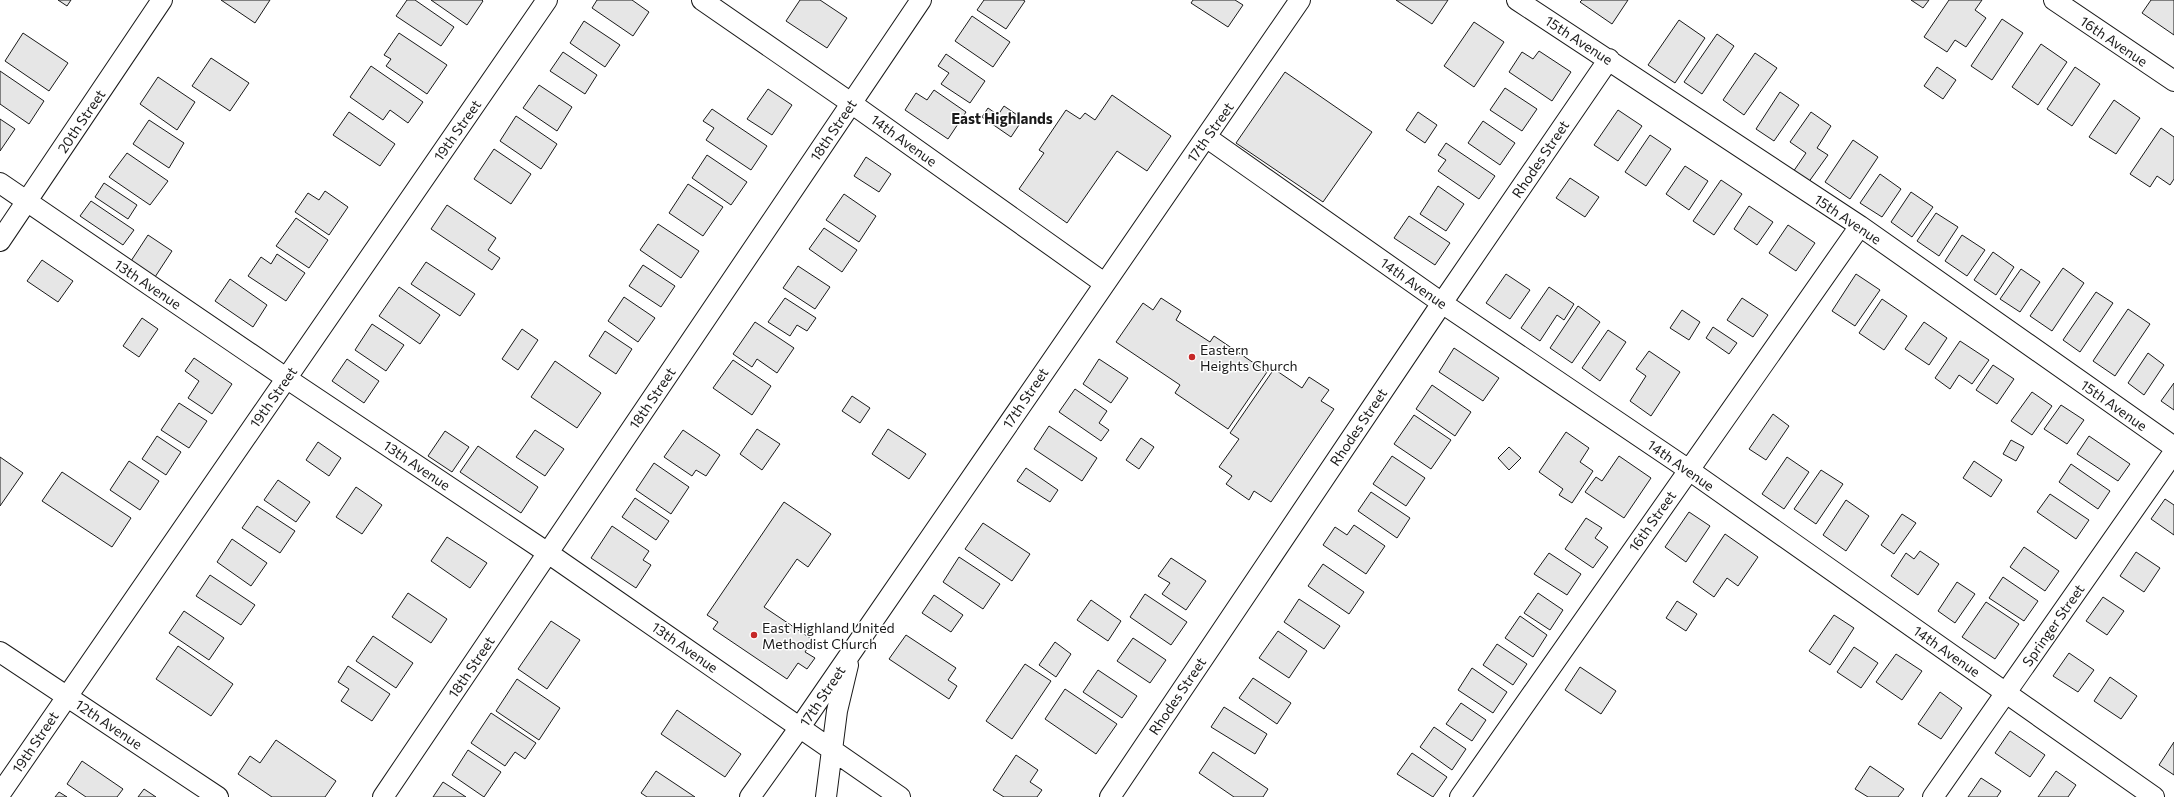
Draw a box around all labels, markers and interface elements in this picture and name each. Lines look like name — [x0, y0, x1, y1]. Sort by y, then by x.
street label: 15th Avenue — [1542, 12, 1616, 68]
street label: 16th Avenue — [2077, 12, 2151, 70]
street label: 20th Street — [54, 86, 109, 156]
street label: 19th Street — [430, 96, 484, 164]
street label: 18th Street — [806, 96, 860, 164]
street label: 17th Street — [1183, 98, 1237, 165]
district label: East Highlands — [951, 109, 1053, 127]
street label: 14th Avenue — [868, 110, 940, 170]
street label: Rhodes Street — [1508, 117, 1572, 201]
street label: 15th Avenue — [1811, 190, 1885, 248]
street label: 14th Avenue — [1377, 254, 1451, 312]
street label: 13th Avenue — [111, 255, 185, 313]
place label: Eastern Heights Church — [1200, 341, 1298, 374]
marker: Eastern Heights Church — [1187, 352, 1197, 362]
street label: 19th Street — [246, 363, 300, 431]
street label: 18th Street — [625, 364, 679, 432]
street label: 17th Street — [999, 364, 1052, 432]
street label: 15th Avenue — [2078, 376, 2150, 434]
street label: Rhodes Street — [1326, 385, 1390, 469]
street label: 13th Avenue — [380, 436, 454, 494]
street label: 14th Avenue — [1644, 436, 1718, 494]
street label: 16th Street — [1625, 487, 1679, 555]
street label: Springer Street — [2018, 580, 2088, 669]
street label: 13th Avenue — [649, 618, 721, 676]
place label: East Highland United Methodist Church — [762, 619, 895, 652]
street label: 14th Avenue — [1910, 622, 1984, 680]
marker: East Highland United Methodist Church — [749, 630, 759, 640]
street label: 18th Street — [444, 633, 498, 701]
street label: Rhodes Street — [1145, 654, 1209, 738]
street label: 17th Street — [796, 662, 849, 730]
street label: 12th Avenue — [72, 695, 146, 753]
street label: 19th Street — [8, 708, 62, 776]

